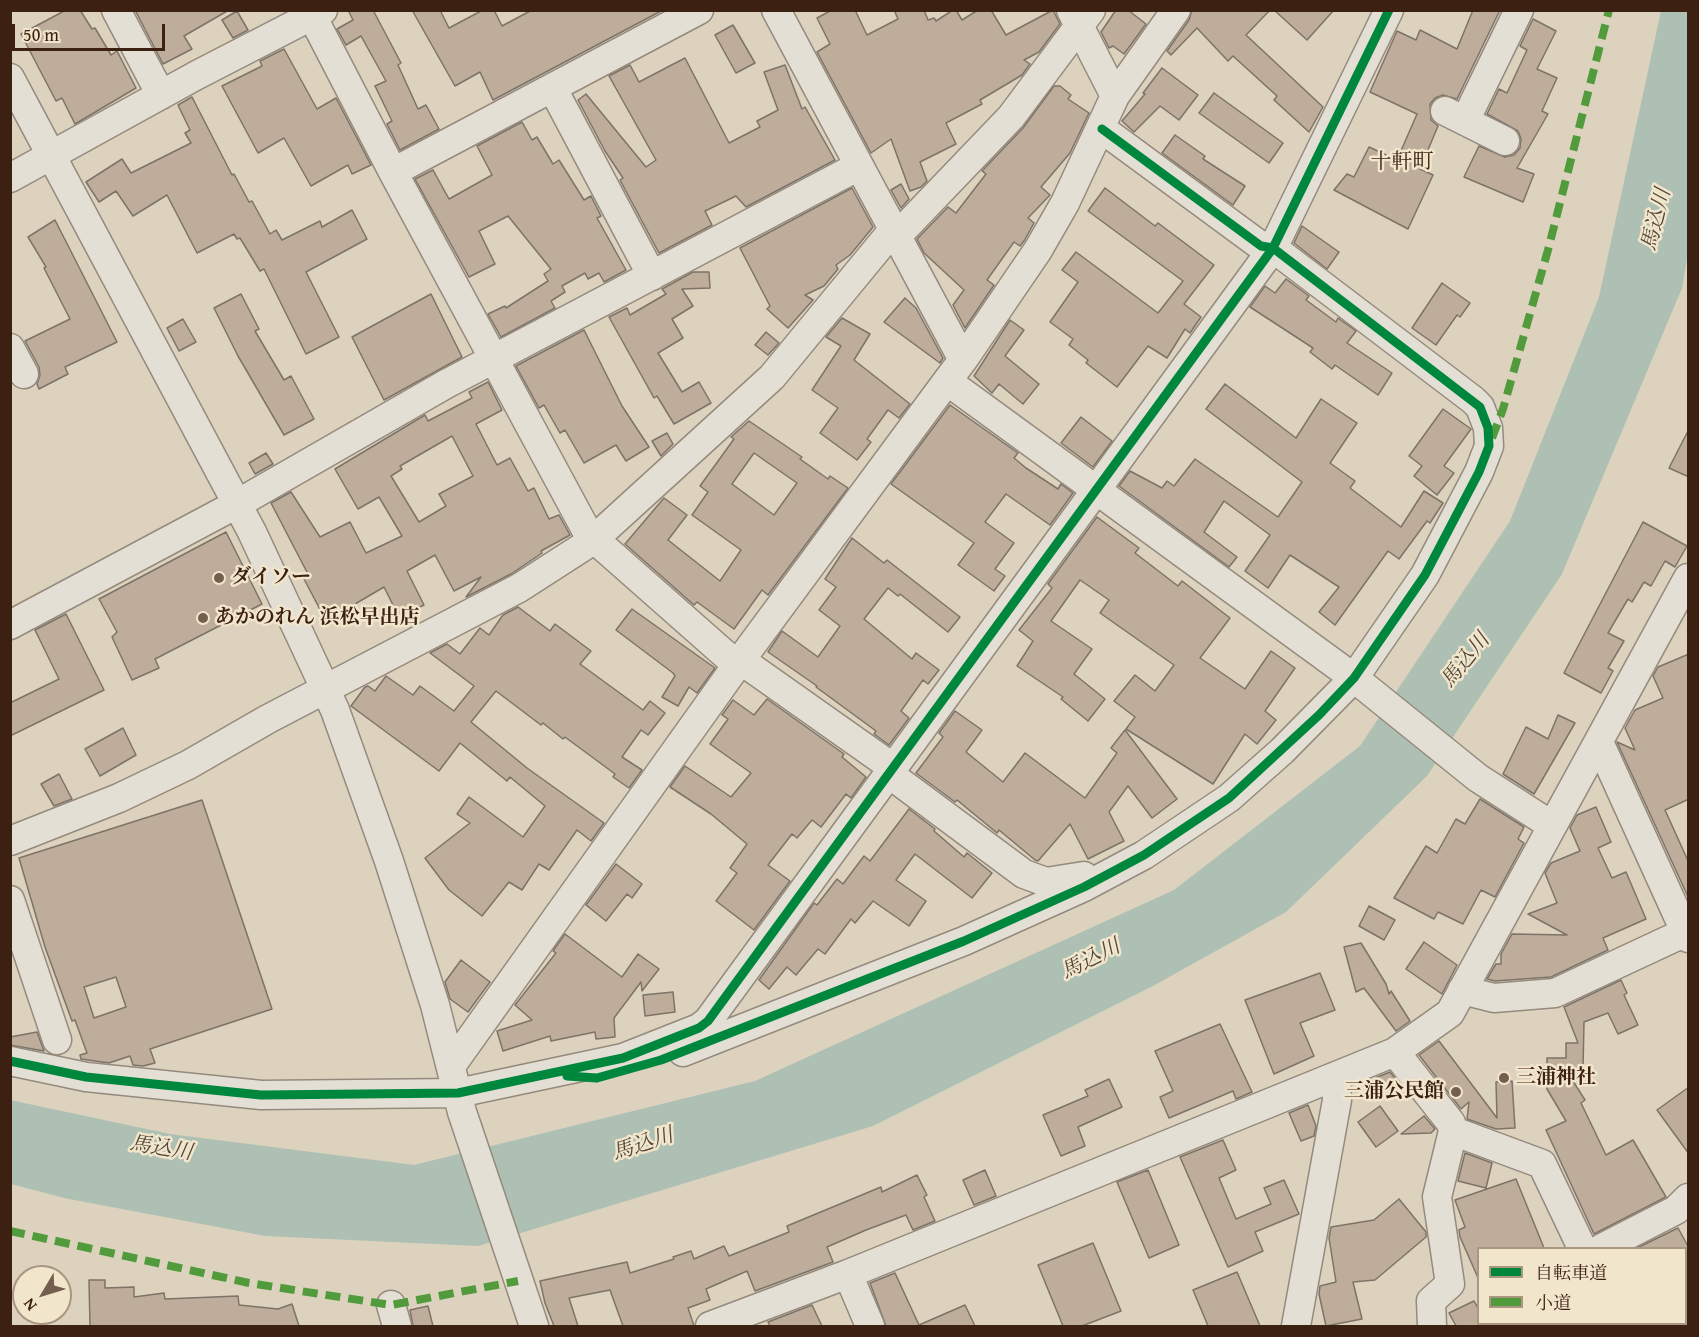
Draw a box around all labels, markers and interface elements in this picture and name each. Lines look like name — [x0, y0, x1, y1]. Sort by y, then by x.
scale bar — [15, 12, 168, 50]
text: 50 m — [23, 21, 59, 48]
district label: 十軒町 — [1371, 150, 1433, 176]
water label: 馬込川 — [1637, 186, 1677, 254]
place label: ダイソー — [231, 566, 311, 590]
marker: ダイソー — [212, 571, 226, 585]
place label: あかのれん 浜松早出店 — [215, 606, 419, 630]
marker: あかのれん 浜松早出店 — [196, 611, 210, 625]
water label: 馬込川 — [1436, 629, 1496, 693]
water label: 馬込川 — [1057, 934, 1125, 986]
place label: 三浦神社 — [1516, 1066, 1596, 1090]
marker: 三浦神社 — [1497, 1071, 1511, 1085]
place label: 三浦公民館 — [1344, 1080, 1444, 1104]
marker: 三浦公民館 — [1449, 1085, 1463, 1099]
water label: 馬込川 — [609, 1123, 677, 1167]
water label: 馬込川 — [128, 1132, 194, 1166]
legend — [1477, 1247, 1687, 1325]
text: 自転車道 — [1535, 1259, 1607, 1286]
north arrow — [12, 1265, 72, 1325]
text: 小道 — [1535, 1289, 1571, 1316]
text: N — [17, 1293, 42, 1316]

